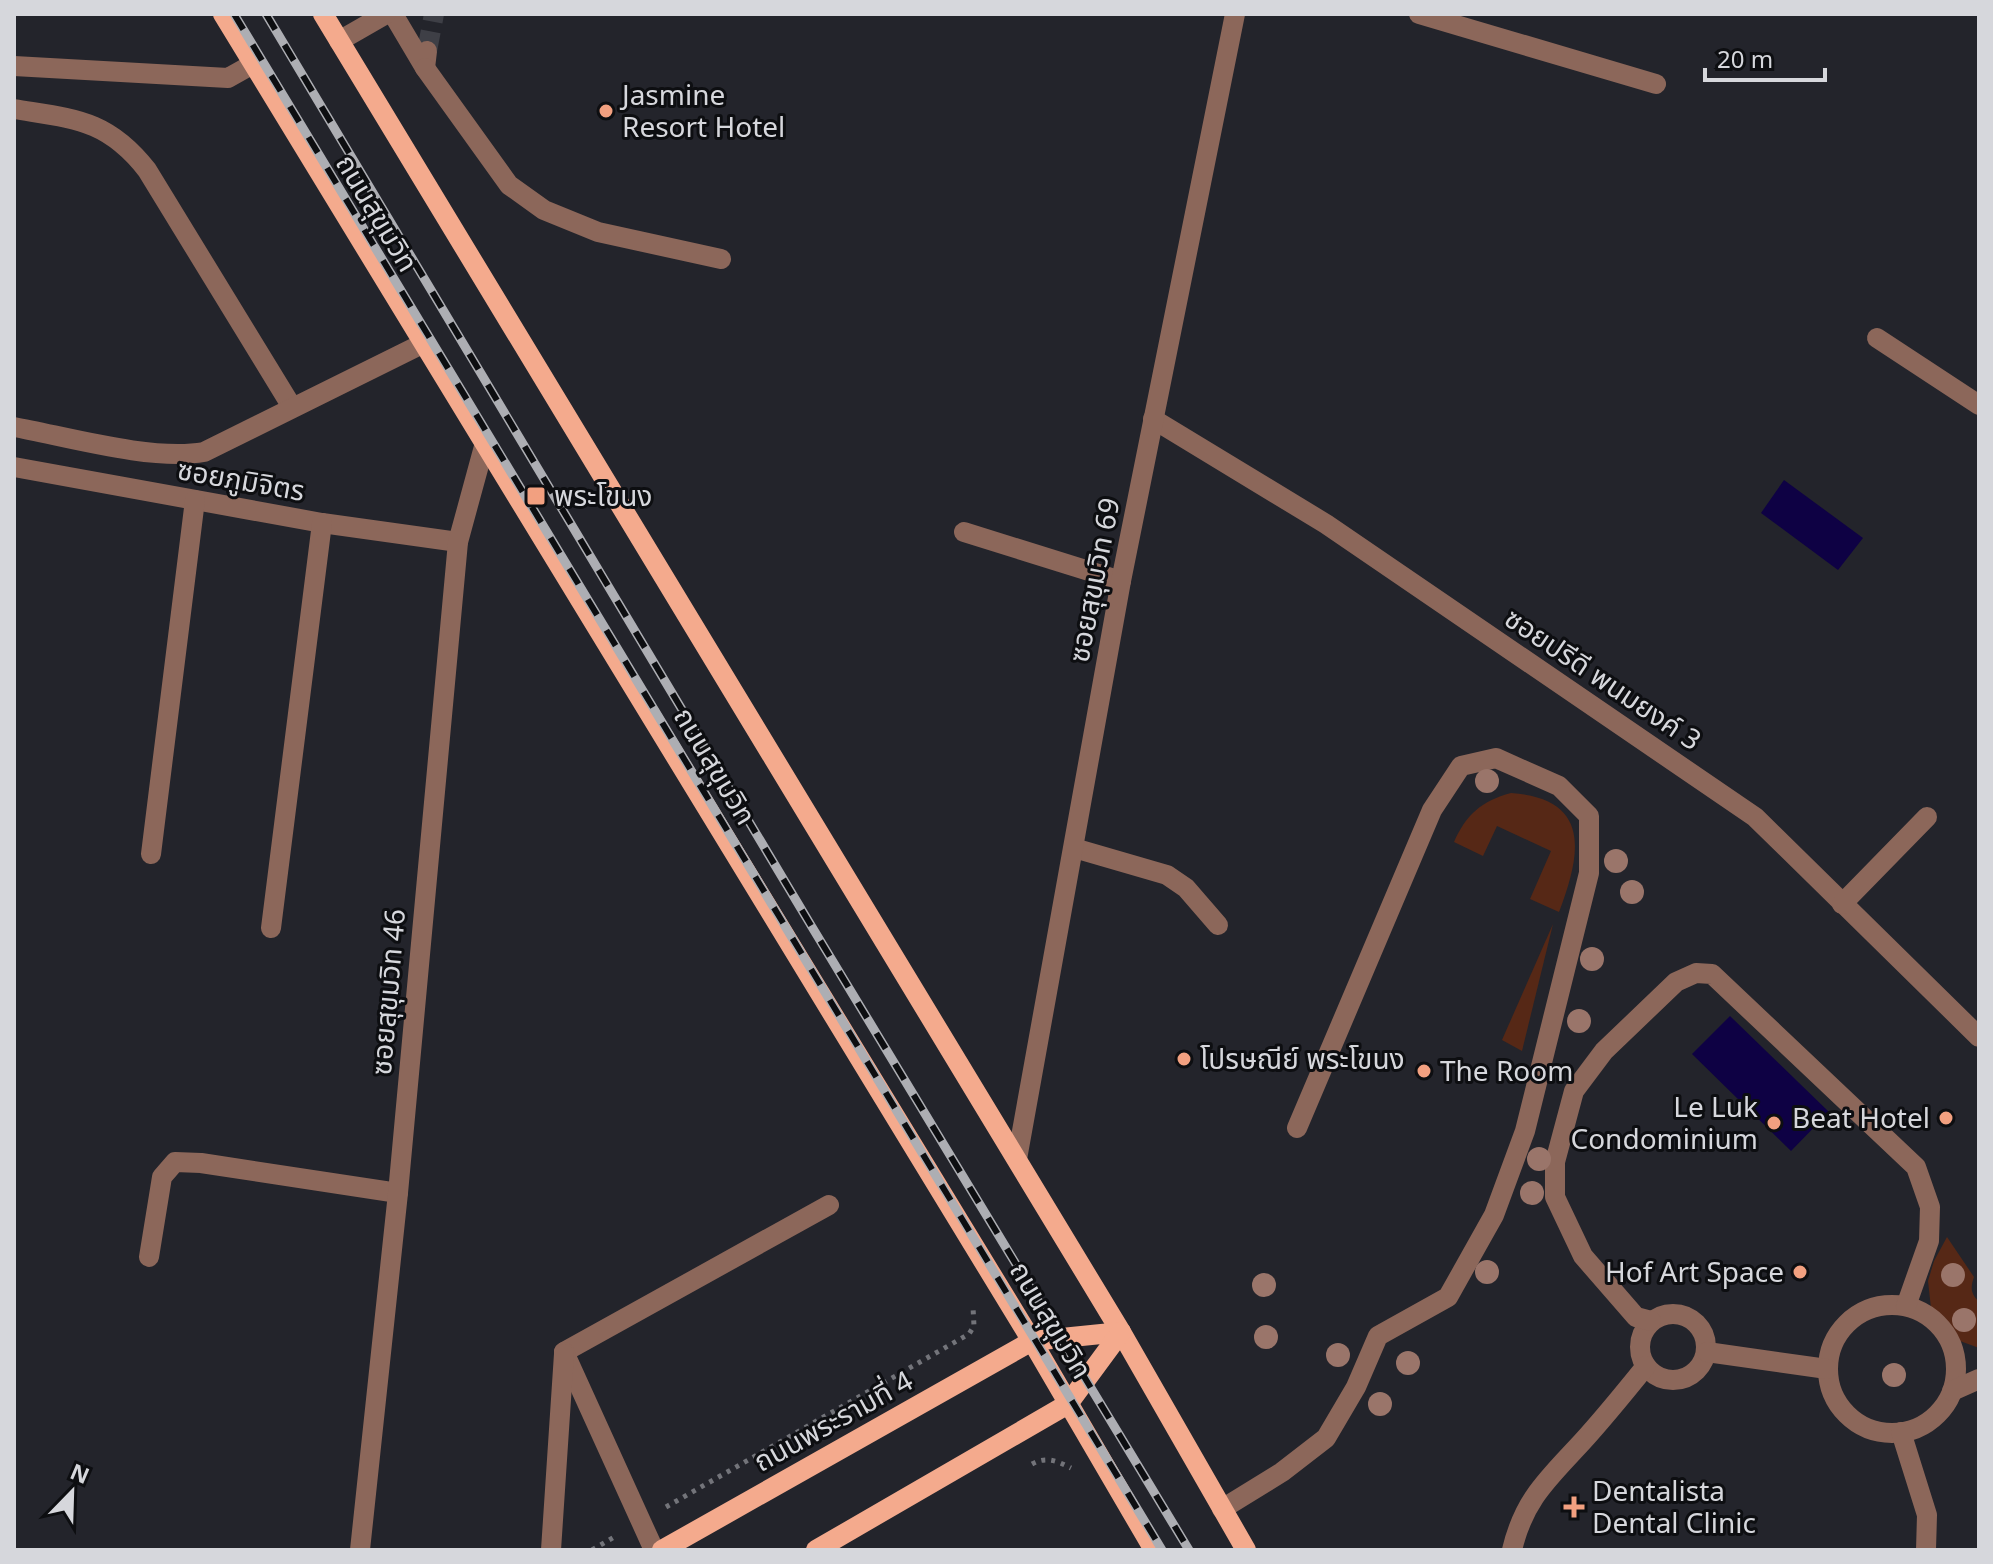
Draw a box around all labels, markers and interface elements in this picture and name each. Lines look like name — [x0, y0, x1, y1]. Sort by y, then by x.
scale bar — [1705, 32, 1825, 82]
text: 20 m — [1717, 42, 1773, 75]
place label: Jasmine Resort Hotel — [619, 75, 785, 145]
marker: Jasmine Resort Hotel — [597, 102, 615, 120]
street label: ถนนสุขุมวิท — [328, 147, 428, 278]
street label: ซอยภูมิจิตร — [174, 449, 308, 509]
place label: พระโขนง — [554, 476, 652, 514]
marker: พระโขนง — [525, 485, 547, 507]
street label: ซอยสุขุมวิท 69 — [1058, 494, 1128, 665]
street label: ซอยปรีดี พนมยงค์ 3 — [1498, 598, 1709, 758]
street label: ถนนสุขุมวิท — [666, 700, 766, 831]
street label: ซอยสุขุมวิท 46 — [361, 907, 413, 1077]
place label: โปรษณีย์ พระโขนง — [1200, 1039, 1405, 1077]
marker: โปรษณีย์ พระโขนง — [1175, 1050, 1193, 1068]
place label: The Room — [1440, 1051, 1573, 1089]
marker: The Room — [1415, 1062, 1433, 1080]
place label: Le Luk Condominium — [1570, 1087, 1758, 1157]
place label: Beat Hotel — [1792, 1098, 1930, 1136]
marker: Beat Hotel — [1937, 1109, 1955, 1127]
marker: Le Luk Condominium — [1765, 1114, 1783, 1132]
place label: Hof Art Space — [1605, 1252, 1784, 1290]
street label: ถนนสุขุมวิท — [1002, 1254, 1102, 1385]
marker: Hof Art Space — [1791, 1263, 1809, 1281]
street label: ถนนพระรามที่ 4 — [746, 1361, 919, 1479]
north arrow — [32, 1452, 112, 1532]
text: N — [66, 1455, 94, 1490]
place label: Dentalista Dental Clinic — [1592, 1471, 1756, 1541]
marker: Dentalista Dental Clinic — [1563, 1496, 1585, 1518]

